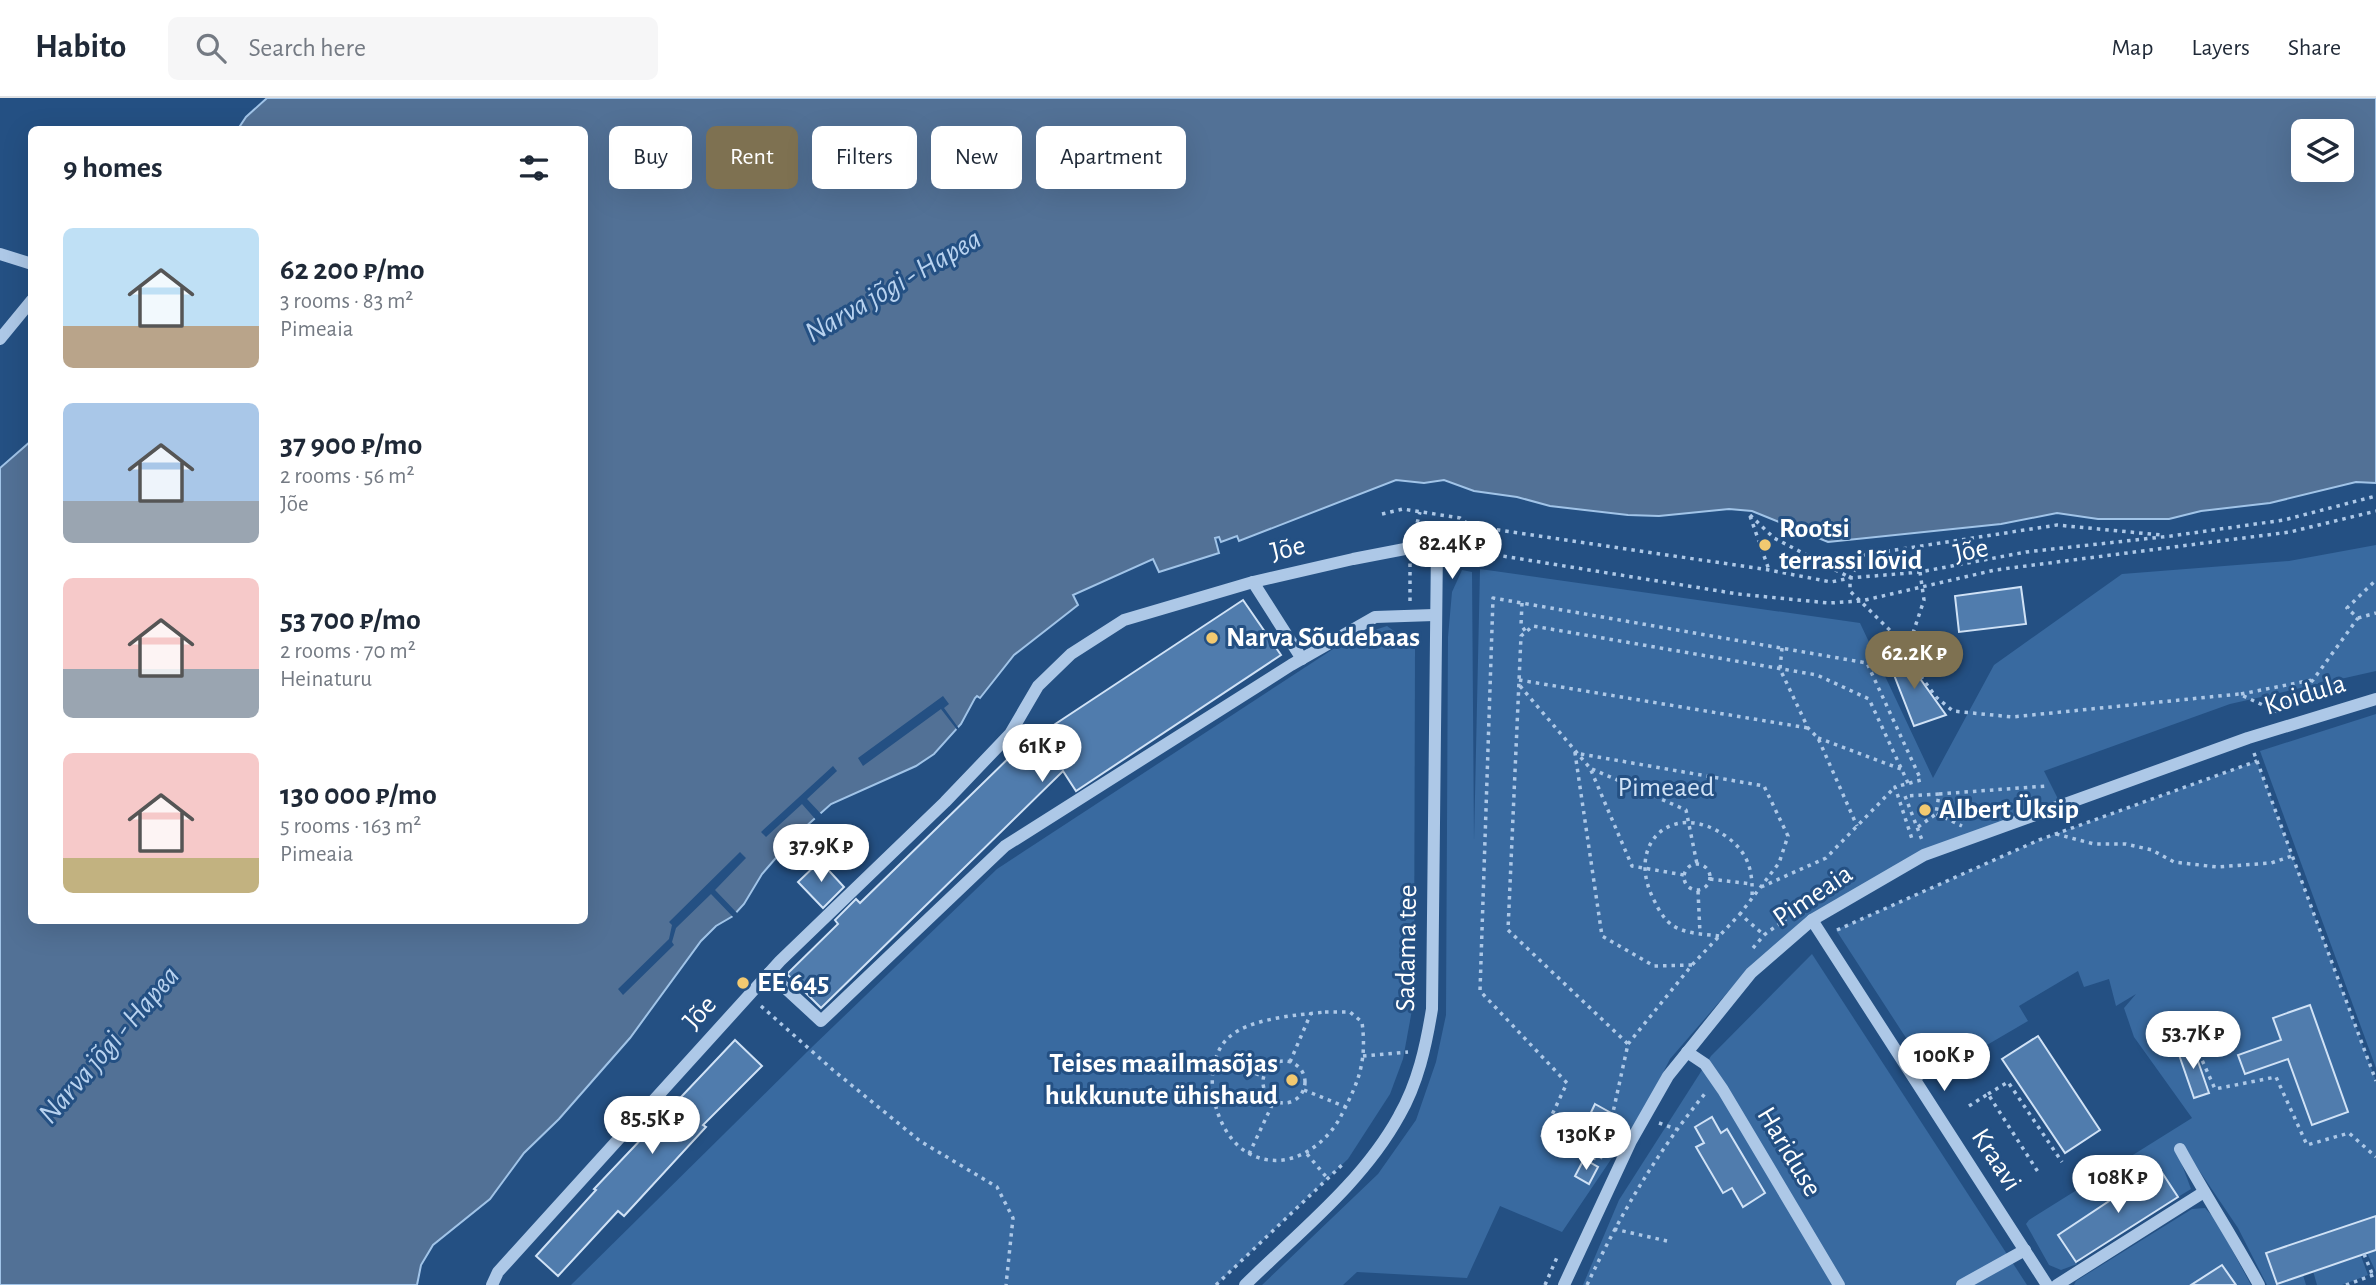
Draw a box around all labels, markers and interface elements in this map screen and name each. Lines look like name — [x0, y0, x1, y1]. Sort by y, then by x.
search box — [168, 17, 658, 80]
icon: search — [192, 29, 230, 67]
text: Habito — [35, 31, 126, 64]
text: Search here — [248, 35, 366, 61]
text: Map — [2111, 36, 2153, 60]
text: Layers — [2191, 36, 2250, 60]
text: Share — [2288, 36, 2341, 60]
map controls — [2291, 119, 2354, 182]
button: layers — [2291, 119, 2354, 182]
chip: Buy — [609, 126, 692, 189]
chip: Rent — [706, 126, 798, 189]
chip: Filters — [812, 126, 917, 189]
chip: New — [931, 126, 1022, 189]
chip: Apartment — [1036, 126, 1186, 189]
icon: filters — [515, 149, 553, 187]
text: 9 homes — [63, 153, 163, 183]
water label: Narva jõgi - Нарва — [800, 224, 986, 348]
text: 62 200 ₽/mo — [280, 255, 425, 285]
icon: home — [119, 256, 203, 340]
text: 3 rooms · 83 m² — [280, 290, 413, 313]
text: Pimeaia — [280, 318, 353, 341]
text: 37 900 ₽/mo — [280, 430, 422, 460]
icon: home — [119, 431, 203, 515]
text: 2 rooms · 56 m² — [280, 465, 414, 488]
text: Jõe — [280, 493, 309, 516]
place label: Rootsi terrassi lõvid — [1779, 515, 1923, 575]
pin: 82.4K ₽ — [1387, 522, 1517, 581]
street label: Jõe — [1268, 531, 1308, 567]
text: 82.4K ₽ — [1419, 532, 1485, 555]
street label: Jõe — [1951, 534, 1991, 568]
marker: Rootsi terrassi lõvid — [1757, 537, 1773, 553]
text: 53 700 ₽/mo — [280, 605, 421, 635]
icon: home — [119, 606, 203, 690]
place label: Narva Sõudebaas — [1226, 624, 1420, 652]
marker: Narva Sõudebaas — [1204, 630, 1220, 646]
pin: 62.2K ₽ — [1849, 632, 1979, 691]
text: 2 rooms · 70 m² — [280, 640, 416, 663]
text: 62.2K ₽ — [1881, 642, 1947, 665]
text: Heinaturu — [280, 668, 372, 691]
street label: Koidula — [2261, 669, 2349, 721]
pin: 61K ₽ — [993, 724, 1091, 784]
text: 61K ₽ — [1018, 735, 1066, 758]
park label: Pimeaed — [1618, 774, 1714, 802]
text: 130 000 ₽/mo — [280, 780, 437, 810]
icon: home — [119, 781, 203, 865]
place label: Albert Üksip — [1939, 794, 2079, 824]
marker: Albert Üksip — [1917, 802, 1933, 818]
text: 5 rooms · 163 m² — [280, 815, 421, 838]
pin: 37.9K ₽ — [756, 824, 886, 884]
text: 37.9K ₽ — [789, 835, 853, 858]
text: Pimeaia — [280, 843, 353, 866]
street label: Pimeaia — [1768, 859, 1858, 933]
street label: Sadama tee — [1392, 884, 1422, 1012]
water label: Narva jõgi - Нарва — [33, 961, 185, 1129]
place label: EE 645 — [757, 969, 829, 997]
marker: EE 645 — [735, 975, 751, 991]
street label: Jõe — [678, 991, 722, 1035]
pin: 53.7K ₽ — [2128, 1012, 2258, 1071]
text: 53.7K ₽ — [2162, 1022, 2224, 1045]
pin: 100K ₽ — [1887, 1034, 2001, 1093]
text: 100K ₽ — [1914, 1044, 1974, 1067]
place label: Teises maailmasõjas hukkunute ühishaud — [1045, 1050, 1278, 1110]
marker: Teises maailmasõjas hukkunute ühishaud — [1284, 1072, 1300, 1088]
pin: 85.5K ₽ — [587, 1096, 717, 1156]
street label: Hariduse — [1751, 1102, 1827, 1202]
text: 85.5K ₽ — [620, 1107, 684, 1130]
pin: 130K ₽ — [1529, 1112, 1643, 1172]
text: 130K ₽ — [1557, 1123, 1615, 1146]
street label: Kraavi — [1966, 1124, 2026, 1196]
pin: 108K ₽ — [2061, 1156, 2175, 1215]
text: 108K ₽ — [2088, 1166, 2148, 1189]

